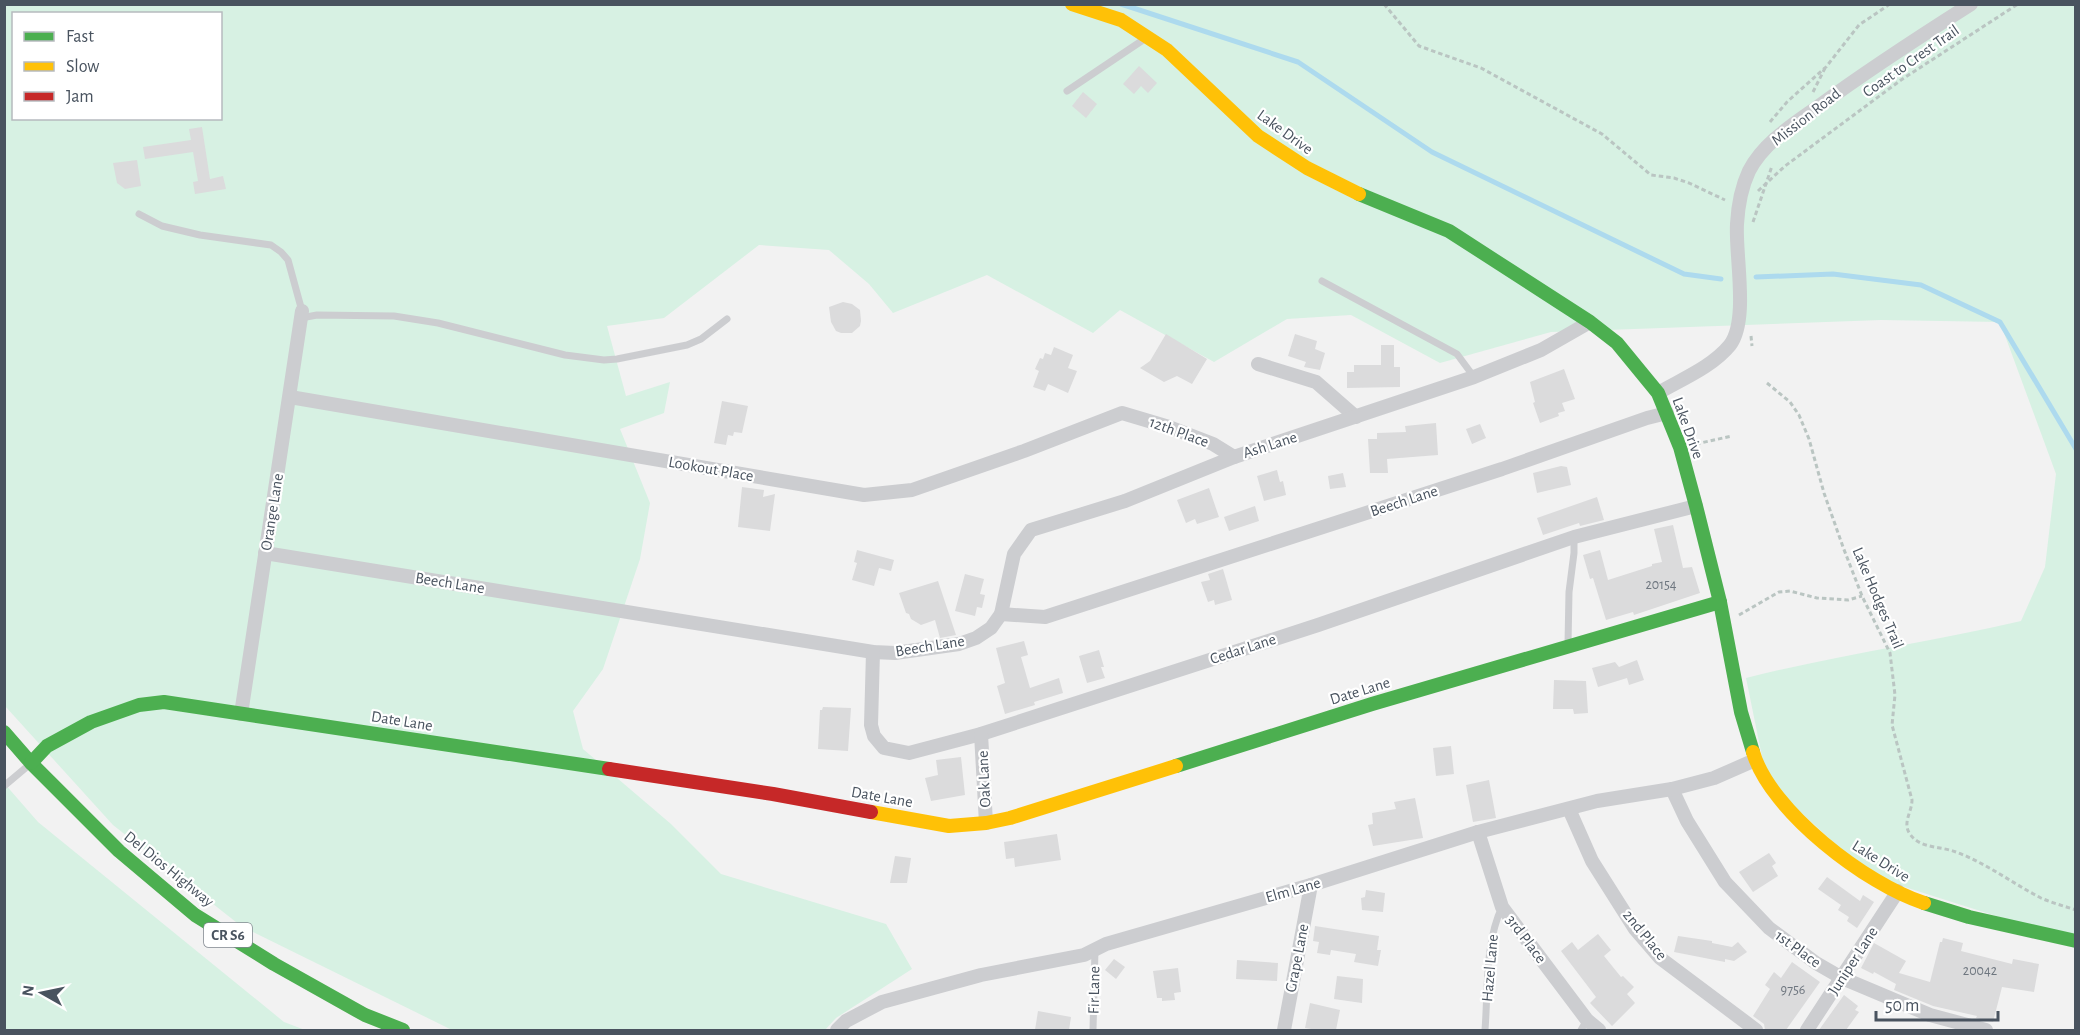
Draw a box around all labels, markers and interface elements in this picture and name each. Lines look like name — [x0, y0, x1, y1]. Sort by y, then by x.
legend — [12, 12, 222, 120]
street label: Coast to Crest Trail — [1860, 22, 1962, 100]
text: Fast — [66, 28, 94, 46]
text: Slow — [66, 58, 99, 76]
street label: Mission Road — [1769, 85, 1843, 149]
text: Jam — [66, 88, 94, 106]
street label: Lake Drive — [1254, 107, 1316, 157]
street label: Lake Drive — [1669, 395, 1707, 461]
street label: 12th Place — [1147, 414, 1211, 450]
street label: Ash Lane — [1241, 429, 1299, 461]
street label: Lookout Place — [667, 454, 755, 484]
street label: Orange Lane — [258, 472, 286, 552]
street label: Beech Lane — [1368, 483, 1440, 519]
street label: Lake Hodges Trail — [1849, 545, 1907, 651]
street label: Beech Lane — [414, 570, 486, 596]
house number: 20154 — [1645, 578, 1677, 592]
street label: Cedar Lane — [1208, 631, 1278, 667]
street label: Beech Lane — [894, 633, 966, 659]
street label: Date Lane — [1328, 674, 1392, 708]
street label: Date Lane — [370, 708, 434, 734]
street label: Oak Lane — [975, 750, 993, 808]
street label: Date Lane — [850, 784, 914, 810]
street label: Del Dios Highway — [121, 828, 217, 911]
street label: Lake Drive — [1849, 837, 1913, 885]
street label: Elm Lane — [1264, 875, 1322, 905]
street label: 2nd Place — [1620, 907, 1670, 963]
street label: 3rd Place — [1503, 912, 1549, 966]
street label: Grape Lane — [1283, 922, 1311, 994]
road number: CR S6 — [204, 923, 252, 947]
street label: Juniper Lane — [1825, 924, 1881, 998]
street label: 1st Place — [1772, 927, 1824, 971]
street label: Hazel Lane — [1479, 933, 1501, 1003]
north arrow — [12, 963, 72, 1023]
house number: 20042 — [1963, 964, 1997, 978]
street label: Fir Lane — [1086, 966, 1102, 1014]
house number: 9756 — [1781, 983, 1805, 997]
text: N — [19, 984, 37, 998]
scale bar — [1876, 984, 1998, 1022]
text: 50 m — [1885, 997, 1919, 1015]

